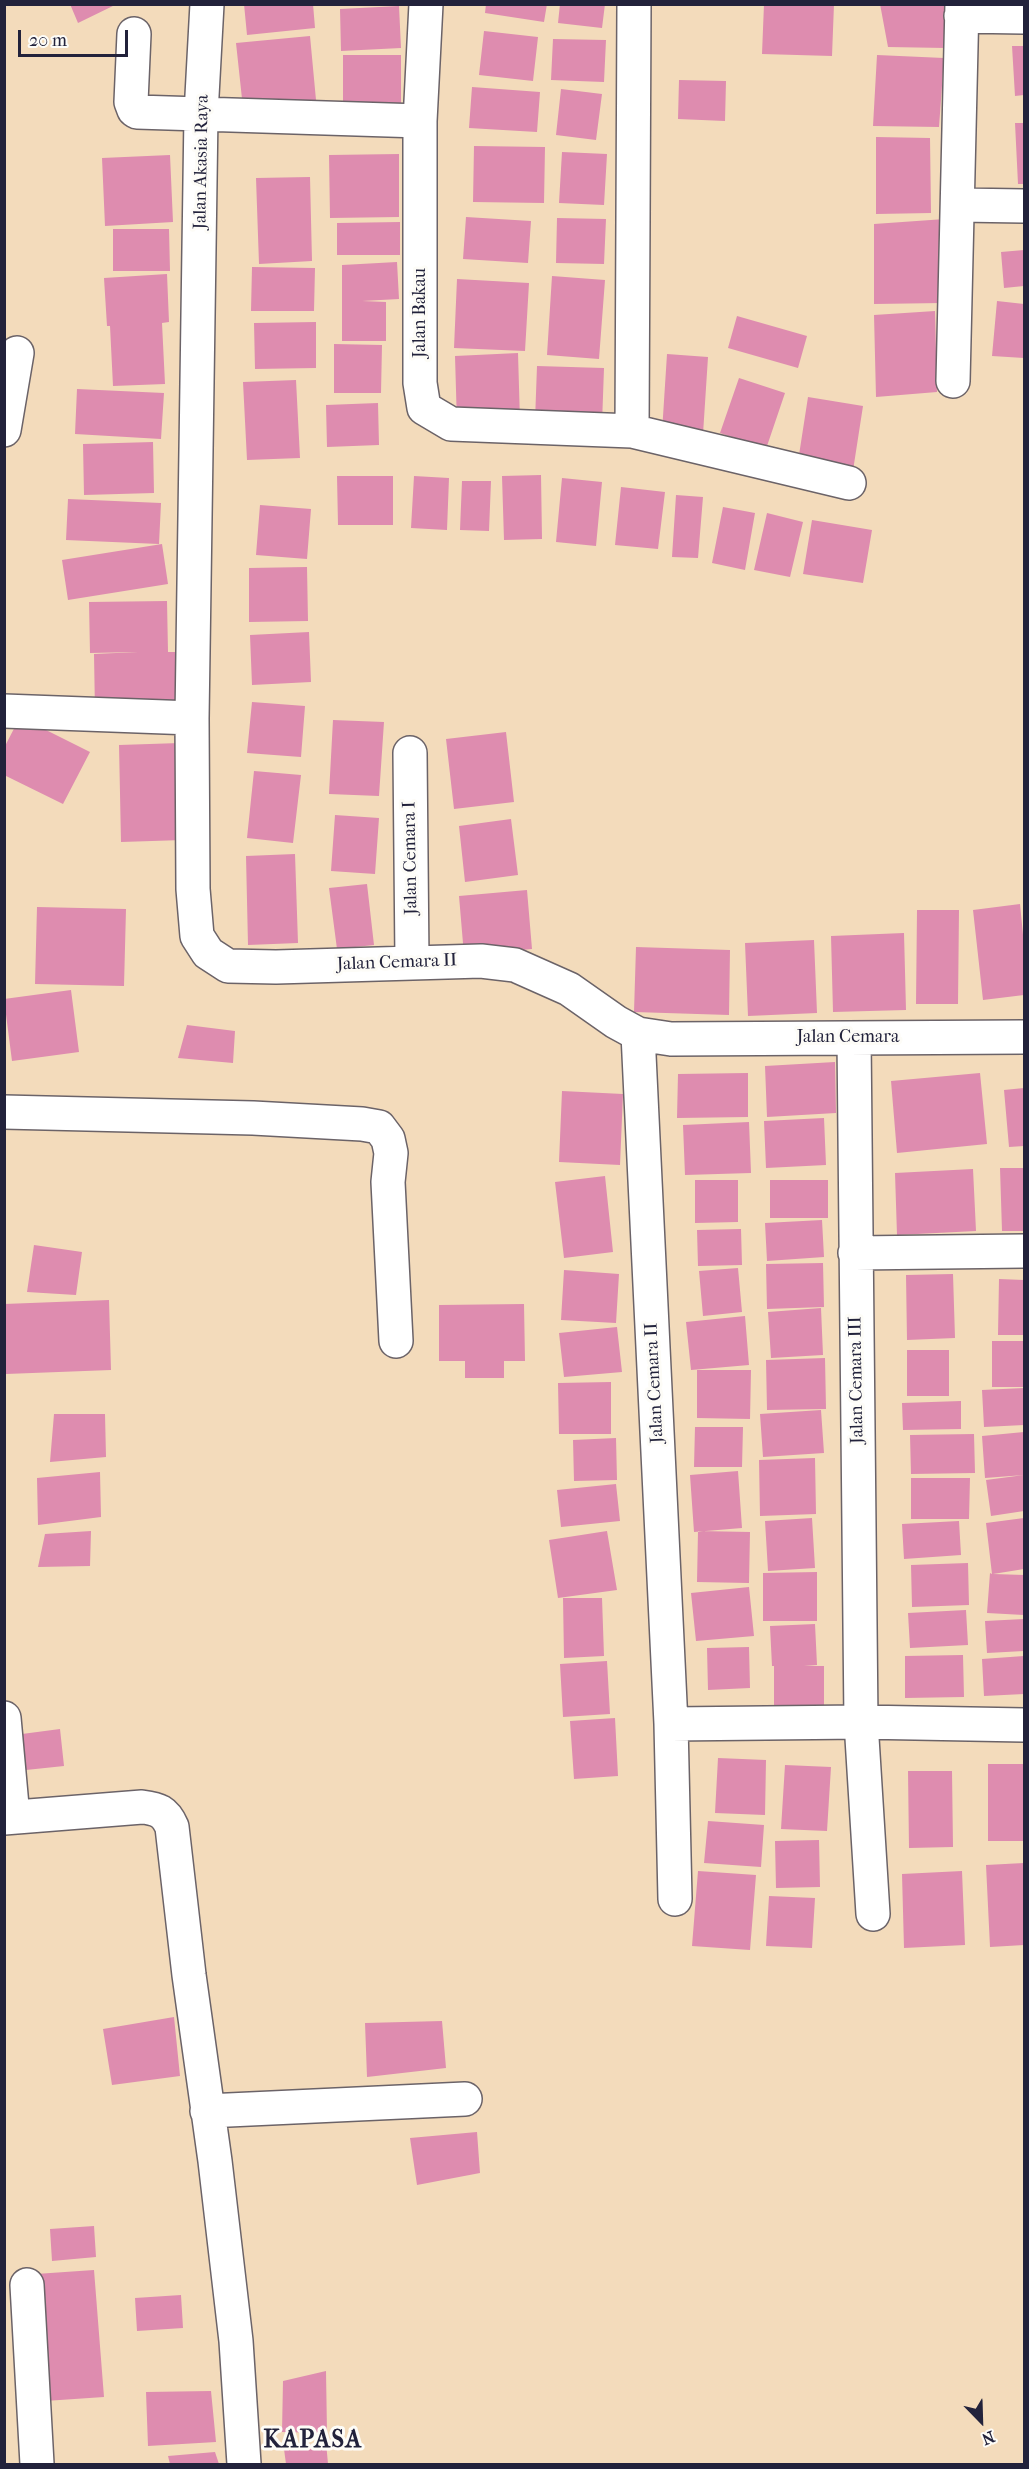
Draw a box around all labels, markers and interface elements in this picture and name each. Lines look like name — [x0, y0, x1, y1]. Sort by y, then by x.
scale bar — [21, 18, 130, 56]
text: 20 m — [29, 30, 67, 51]
street label: Jalan Akasia Raya — [190, 94, 214, 230]
street label: Jalan Bakau — [410, 268, 432, 358]
street label: Jalan Cemara I — [399, 801, 423, 915]
street label: Jalan Cemara II — [336, 950, 458, 976]
street label: Jalan Cemara — [797, 1027, 899, 1049]
street label: Jalan Cemara III — [845, 1316, 869, 1444]
street label: Jalan Cemara II — [641, 1322, 669, 1444]
north arrow — [951, 2391, 1011, 2451]
district label: KAPASA — [263, 2427, 363, 2455]
text: N — [979, 2427, 998, 2449]

